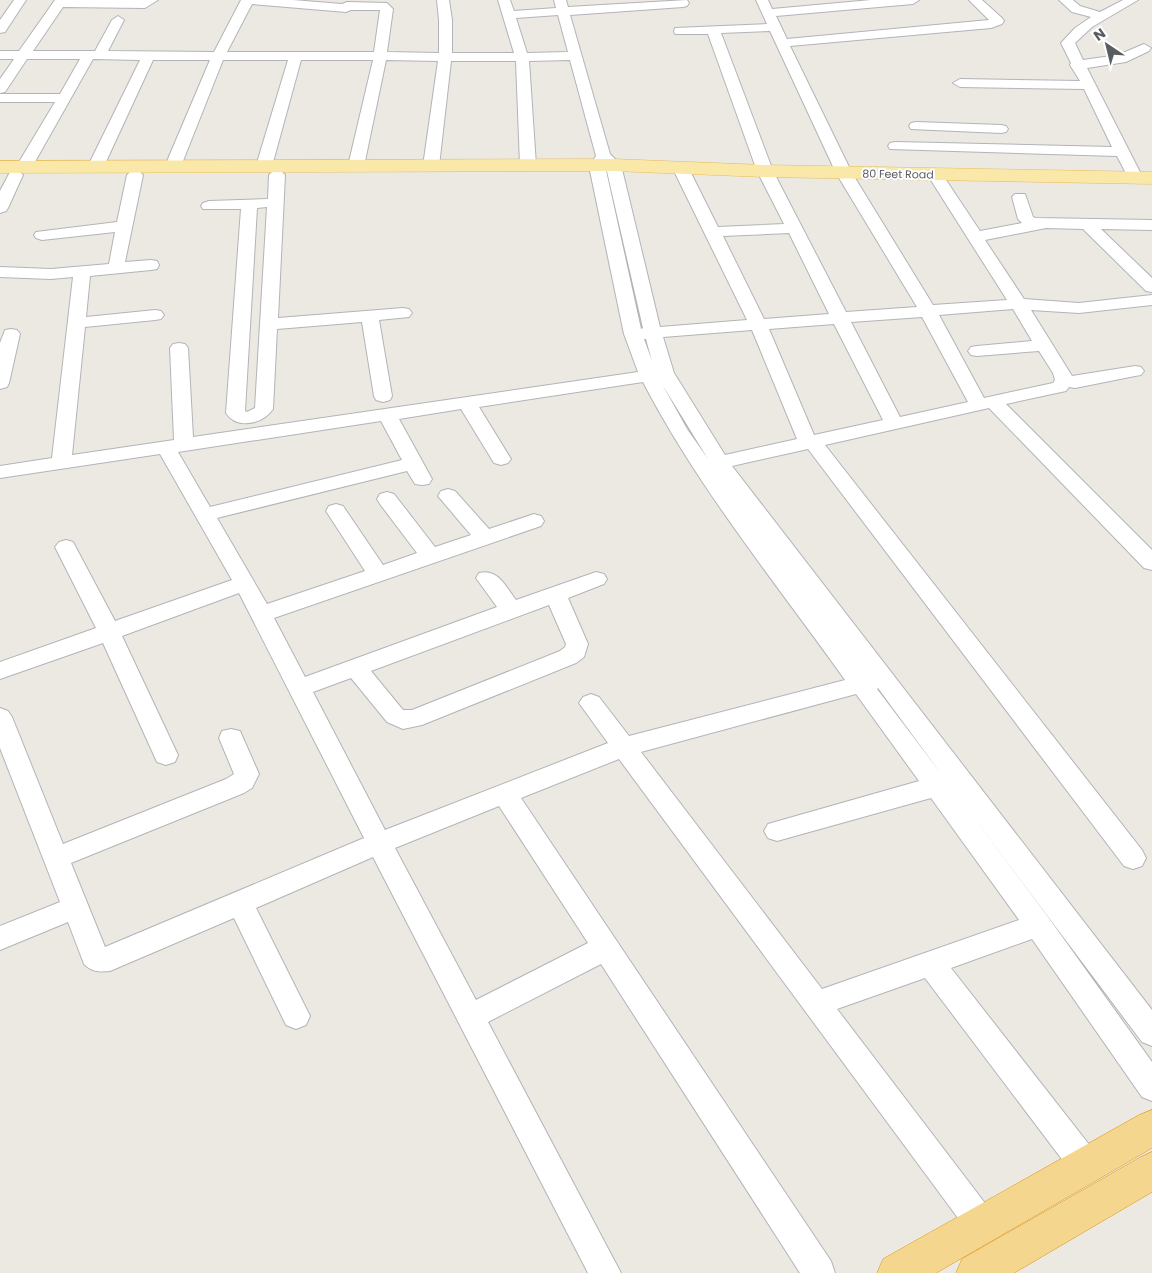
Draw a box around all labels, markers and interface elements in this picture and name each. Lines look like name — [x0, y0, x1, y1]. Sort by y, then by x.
north arrow — [1082, 20, 1132, 70]
text: N — [1089, 23, 1110, 46]
street label: 80 Feet Road — [862, 165, 934, 183]

